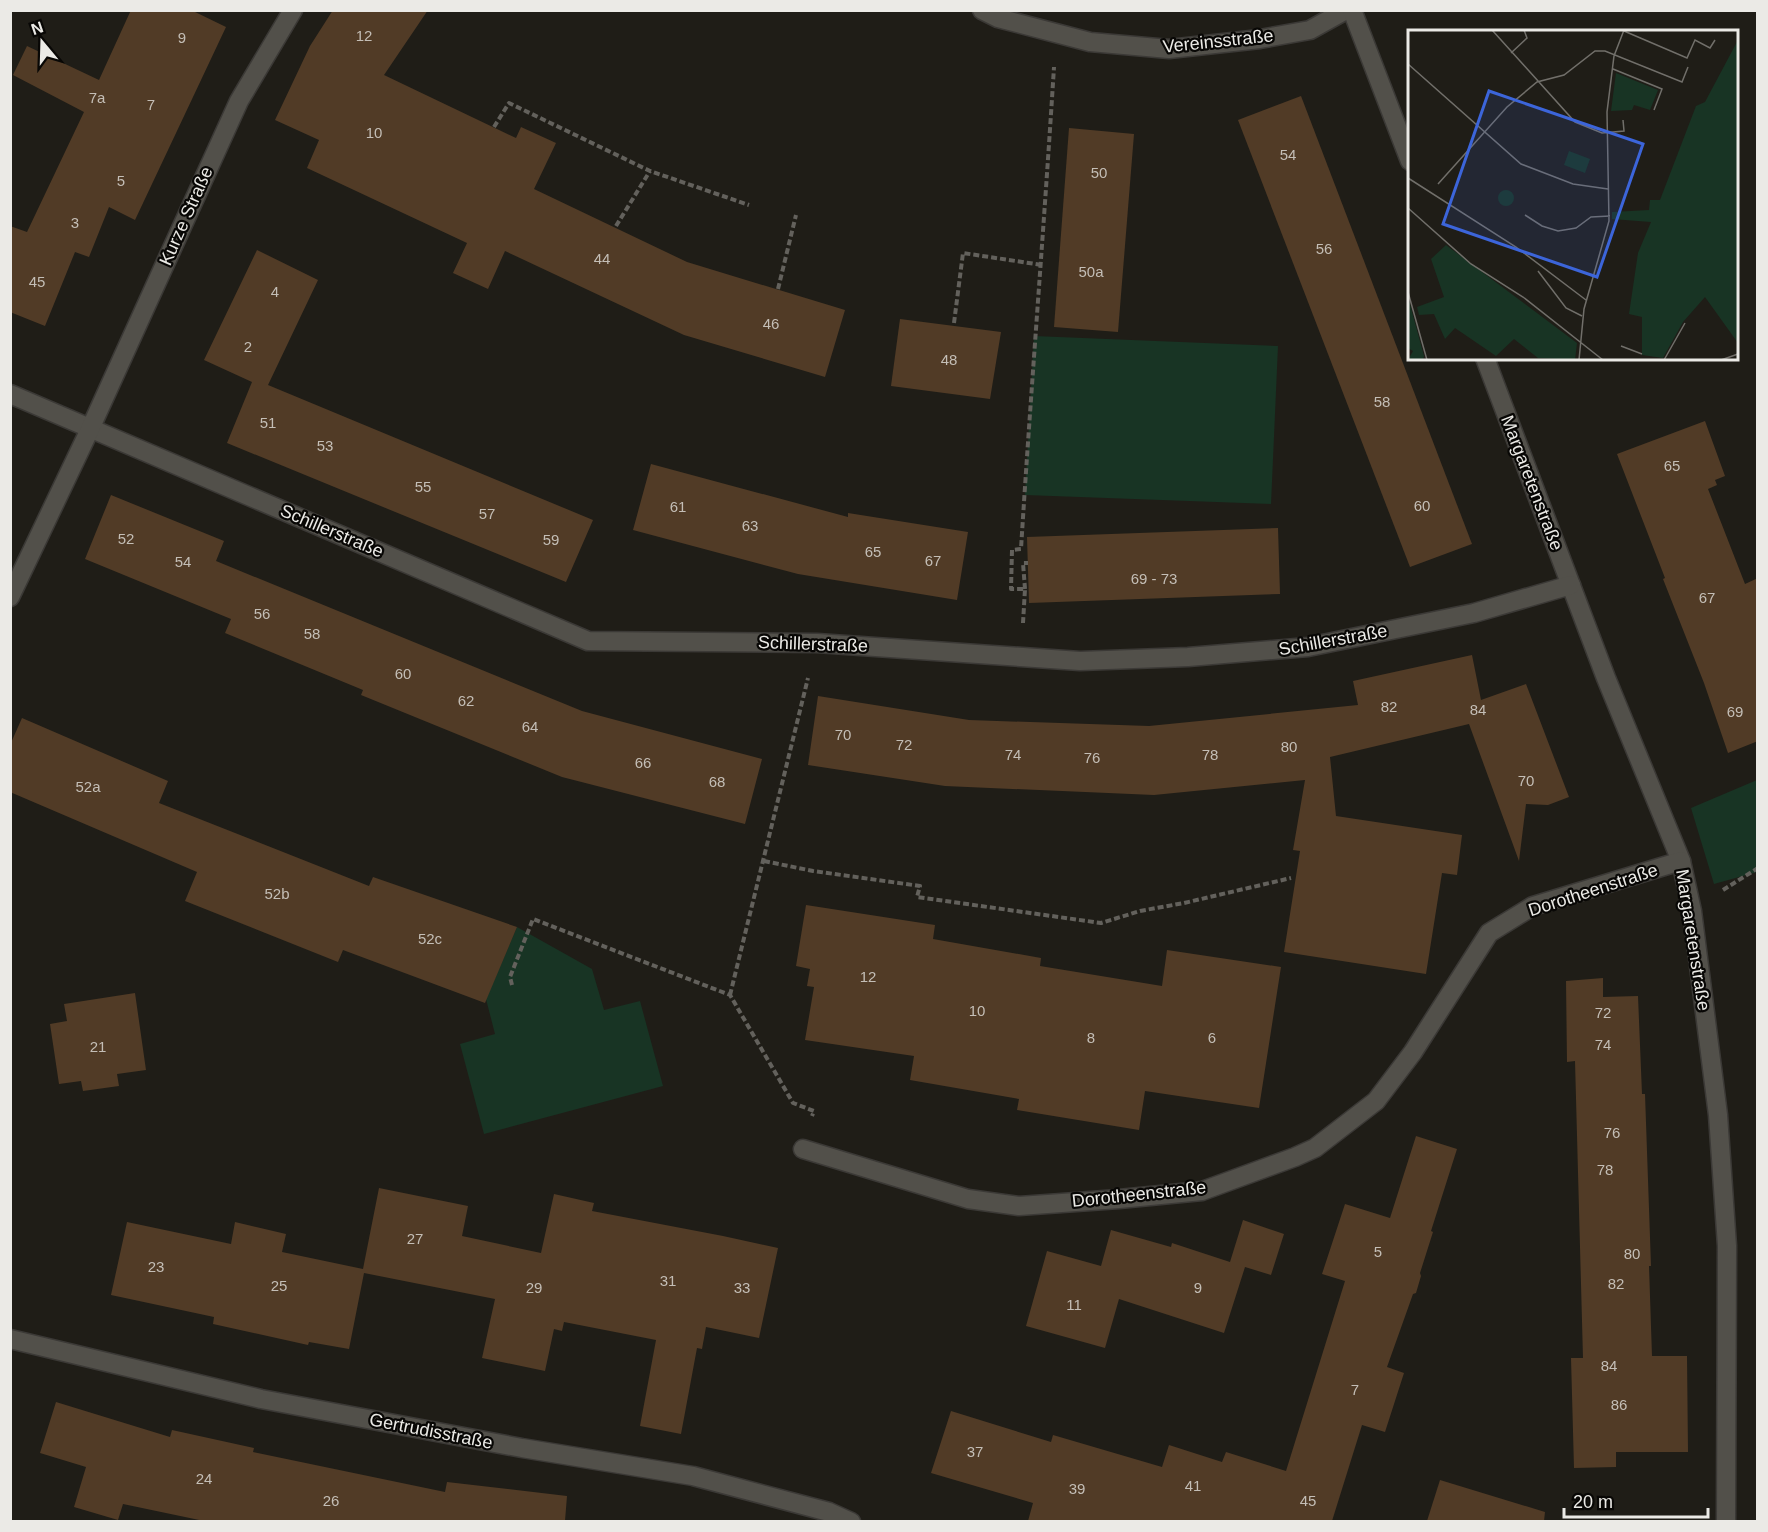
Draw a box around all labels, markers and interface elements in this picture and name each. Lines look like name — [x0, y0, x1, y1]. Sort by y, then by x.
north arrow — [12, 12, 72, 72]
text: N — [29, 18, 46, 38]
street label: Vereinsstraße — [1162, 25, 1274, 57]
house number: 12 — [356, 27, 372, 44]
house number: 9 — [178, 29, 186, 46]
inset map — [1408, 30, 1738, 360]
house number: 7a — [89, 89, 106, 106]
house number: 7 — [147, 96, 155, 113]
house number: 10 — [366, 124, 382, 141]
house number: 54 — [1280, 146, 1296, 163]
street label: Kurze Straße — [155, 163, 217, 269]
house number: 50 — [1091, 164, 1107, 181]
house number: 5 — [117, 172, 125, 189]
house number: 3 — [71, 214, 79, 231]
house number: 56 — [1316, 240, 1332, 257]
house number: 44 — [594, 250, 610, 267]
house number: 50a — [1078, 263, 1104, 280]
house number: 45 — [29, 273, 45, 290]
house number: 4 — [271, 283, 279, 300]
house number: 46 — [763, 315, 779, 332]
house number: 2 — [244, 338, 252, 355]
house number: 48 — [941, 351, 957, 368]
house number: 58 — [1374, 393, 1390, 410]
street label: Margaretenstraße — [1497, 413, 1567, 553]
house number: 51 — [260, 414, 276, 431]
house number: 53 — [317, 437, 333, 454]
house number: 65 — [1664, 457, 1680, 474]
house number: 55 — [415, 478, 431, 495]
house number: 60 — [1414, 497, 1430, 514]
house number: 61 — [670, 498, 686, 515]
street label: Schillerstraße — [277, 500, 387, 562]
house number: 57 — [479, 505, 495, 522]
house number: 63 — [742, 517, 758, 534]
house number: 52 — [118, 530, 134, 547]
house number: 59 — [543, 531, 559, 548]
house number: 65 — [865, 543, 881, 560]
house number: 67 — [925, 552, 941, 569]
house number: 54 — [175, 553, 191, 570]
house number: 69 - 73 — [1131, 570, 1177, 587]
house number: 67 — [1699, 589, 1715, 606]
house number: 56 — [254, 605, 270, 622]
street label: Schillerstraße — [1277, 621, 1389, 659]
house number: 58 — [304, 625, 320, 642]
street label: Schillerstraße — [758, 632, 868, 656]
house number: 60 — [395, 665, 411, 682]
house number: 62 — [458, 692, 474, 709]
house number: 82 — [1381, 698, 1397, 715]
house number: 84 — [1470, 701, 1486, 718]
house number: 69 — [1727, 703, 1743, 720]
house number: 64 — [522, 718, 538, 735]
house number: 70 — [835, 726, 851, 743]
house number: 72 — [896, 736, 912, 753]
house number: 80 — [1281, 738, 1297, 755]
house number: 74 — [1005, 746, 1021, 763]
house number: 78 — [1202, 746, 1218, 763]
house number: 76 — [1084, 749, 1100, 766]
house number: 66 — [635, 754, 651, 771]
house number: 70 — [1518, 772, 1534, 789]
house number: 68 — [709, 773, 725, 790]
house number: 52a — [75, 778, 101, 795]
street label: Dorotheenstraße — [1526, 860, 1660, 920]
street label: Margaretenstraße — [1672, 868, 1714, 1012]
house number: 52b — [264, 885, 290, 902]
house number: 52c — [418, 930, 443, 947]
house number: 12 — [860, 968, 876, 985]
house number: 10 — [969, 1002, 985, 1019]
house number: 72 — [1595, 1004, 1611, 1021]
house number: 8 — [1087, 1029, 1095, 1046]
house number: 6 — [1208, 1029, 1216, 1046]
house number: 74 — [1595, 1036, 1611, 1053]
house number: 21 — [90, 1038, 106, 1055]
house number: 76 — [1604, 1124, 1620, 1141]
house number: 78 — [1597, 1161, 1613, 1178]
street label: Dorotheenstraße — [1071, 1177, 1207, 1211]
house number: 27 — [407, 1230, 423, 1247]
house number: 5 — [1374, 1243, 1382, 1260]
house number: 80 — [1624, 1245, 1640, 1262]
house number: 23 — [148, 1258, 164, 1275]
house number: 31 — [660, 1272, 676, 1289]
house number: 82 — [1608, 1275, 1624, 1292]
house number: 25 — [271, 1277, 287, 1294]
house number: 29 — [526, 1279, 542, 1296]
house number: 33 — [734, 1279, 750, 1296]
house number: 9 — [1194, 1279, 1202, 1296]
house number: 11 — [1066, 1296, 1082, 1313]
house number: 84 — [1601, 1357, 1617, 1374]
house number: 7 — [1351, 1381, 1359, 1398]
house number: 86 — [1611, 1396, 1627, 1413]
street label: Gertrudisstraße — [368, 1409, 494, 1453]
house number: 37 — [967, 1443, 983, 1460]
house number: 24 — [196, 1470, 212, 1487]
house number: 41 — [1185, 1477, 1201, 1494]
house number: 39 — [1069, 1480, 1085, 1497]
scale bar — [1564, 1481, 1708, 1519]
house number: 26 — [323, 1492, 339, 1509]
house number: 45 — [1300, 1492, 1316, 1509]
text: 20 m — [1573, 1492, 1613, 1512]

